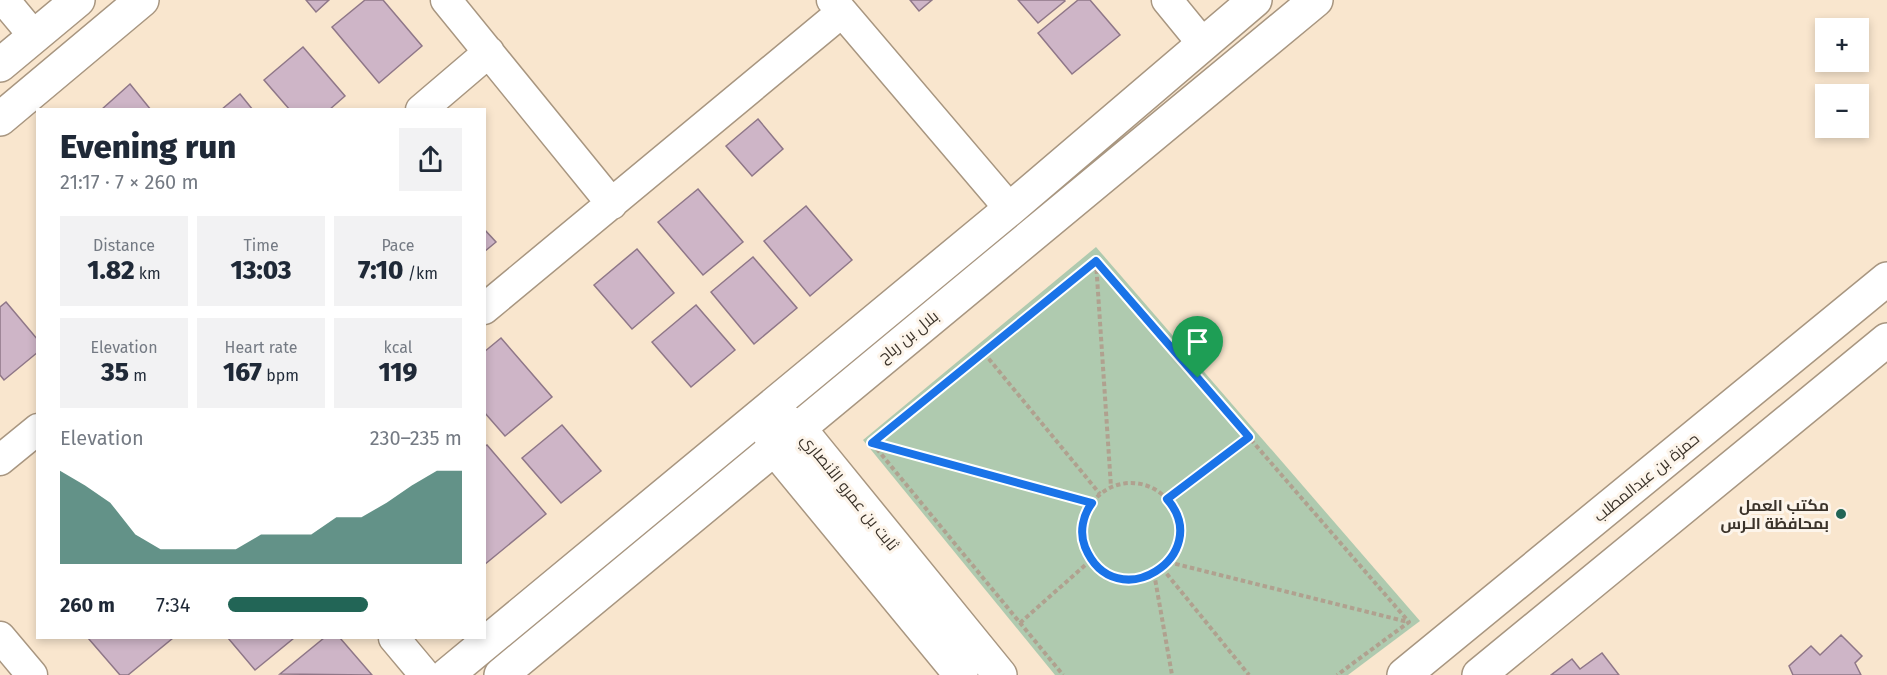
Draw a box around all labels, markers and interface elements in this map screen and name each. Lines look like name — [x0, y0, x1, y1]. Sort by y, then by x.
map controls — [1815, 18, 1869, 138]
button: + — [1815, 18, 1869, 72]
button: − — [1815, 84, 1869, 138]
text: Evening run — [60, 127, 236, 167]
button: share — [399, 128, 462, 191]
text: 21:17 · 7 × 260 m — [60, 170, 199, 194]
text: Distance — [93, 236, 155, 255]
text: Time — [243, 236, 279, 255]
text: Pace — [381, 236, 415, 255]
text: 1.82 — [87, 255, 135, 286]
text: 13:03 — [230, 255, 292, 286]
text: 7:10 — [358, 255, 404, 286]
text: km — [135, 264, 161, 283]
text: /km — [404, 264, 438, 283]
street label: بلال بن رباح — [874, 306, 944, 368]
pin — [1172, 316, 1223, 378]
icon: arrive — [1181, 325, 1214, 358]
text: Elevation — [90, 338, 158, 357]
text: Heart rate — [225, 338, 297, 357]
text: kcal — [384, 338, 412, 357]
text: 35 — [101, 357, 129, 388]
text: 167 — [223, 357, 262, 388]
text: 119 — [379, 357, 417, 388]
text: m — [129, 366, 147, 385]
text: bpm — [262, 366, 299, 385]
text: Elevation — [60, 426, 144, 450]
text: 230–235 m — [370, 426, 462, 450]
street label: حمزة بن عبدالمطلب — [1590, 429, 1703, 526]
street label: ثابت بن عمرو الأنصاري — [794, 430, 903, 557]
place label: مكتب العمل بمحافظة الـرس — [1720, 496, 1829, 533]
marker: مكتب العمل بمحافظة الـرس — [1834, 507, 1848, 521]
text: 260 m — [60, 593, 115, 617]
text: 7:34 — [156, 593, 190, 617]

